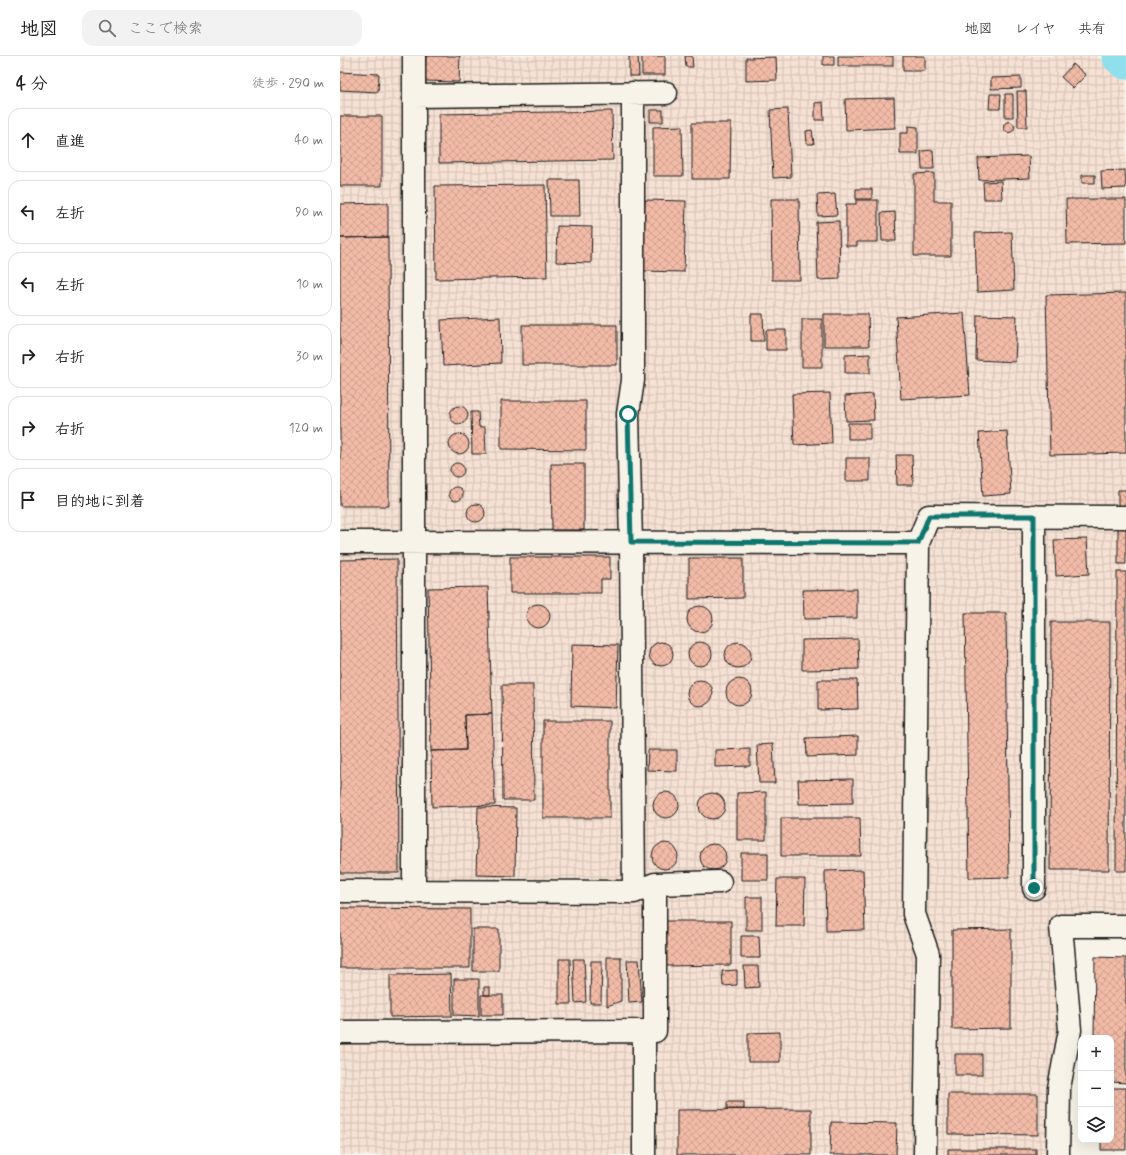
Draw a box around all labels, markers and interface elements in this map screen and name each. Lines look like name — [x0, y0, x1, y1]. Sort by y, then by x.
search box — [82, 10, 362, 46]
text: 地図 — [20, 17, 58, 42]
icon: search — [96, 17, 118, 39]
text: ここで検索 — [128, 19, 203, 39]
text: 地図 — [965, 20, 993, 38]
text: レイヤ — [1015, 20, 1056, 38]
text: 共有 — [1078, 20, 1106, 38]
text: 4 分 — [16, 73, 47, 95]
text: 徒歩 · 290 m — [252, 75, 324, 92]
icon: ahead — [17, 129, 39, 151]
text: 直進 — [55, 132, 85, 152]
text: 40 m — [294, 132, 323, 149]
icon: left — [17, 201, 39, 223]
text: 左折 — [55, 204, 85, 224]
text: 90 m — [295, 204, 323, 221]
icon: left — [17, 273, 39, 295]
text: 左折 — [55, 276, 85, 296]
text: 10 m — [296, 276, 323, 293]
icon: right — [17, 345, 39, 367]
text: 右折 — [55, 348, 85, 368]
text: 30 m — [296, 348, 323, 365]
route start — [619, 405, 637, 423]
icon: right — [17, 417, 39, 439]
text: 右折 — [55, 420, 85, 440]
text: 120 m — [289, 420, 323, 437]
icon: arrive — [17, 489, 39, 511]
text: 目的地に到着 — [55, 492, 145, 512]
route end — [1025, 879, 1043, 897]
map controls — [1078, 1035, 1114, 1143]
button: + — [1078, 1035, 1114, 1071]
button: − — [1078, 1071, 1114, 1107]
button: layers — [1078, 1107, 1114, 1143]

